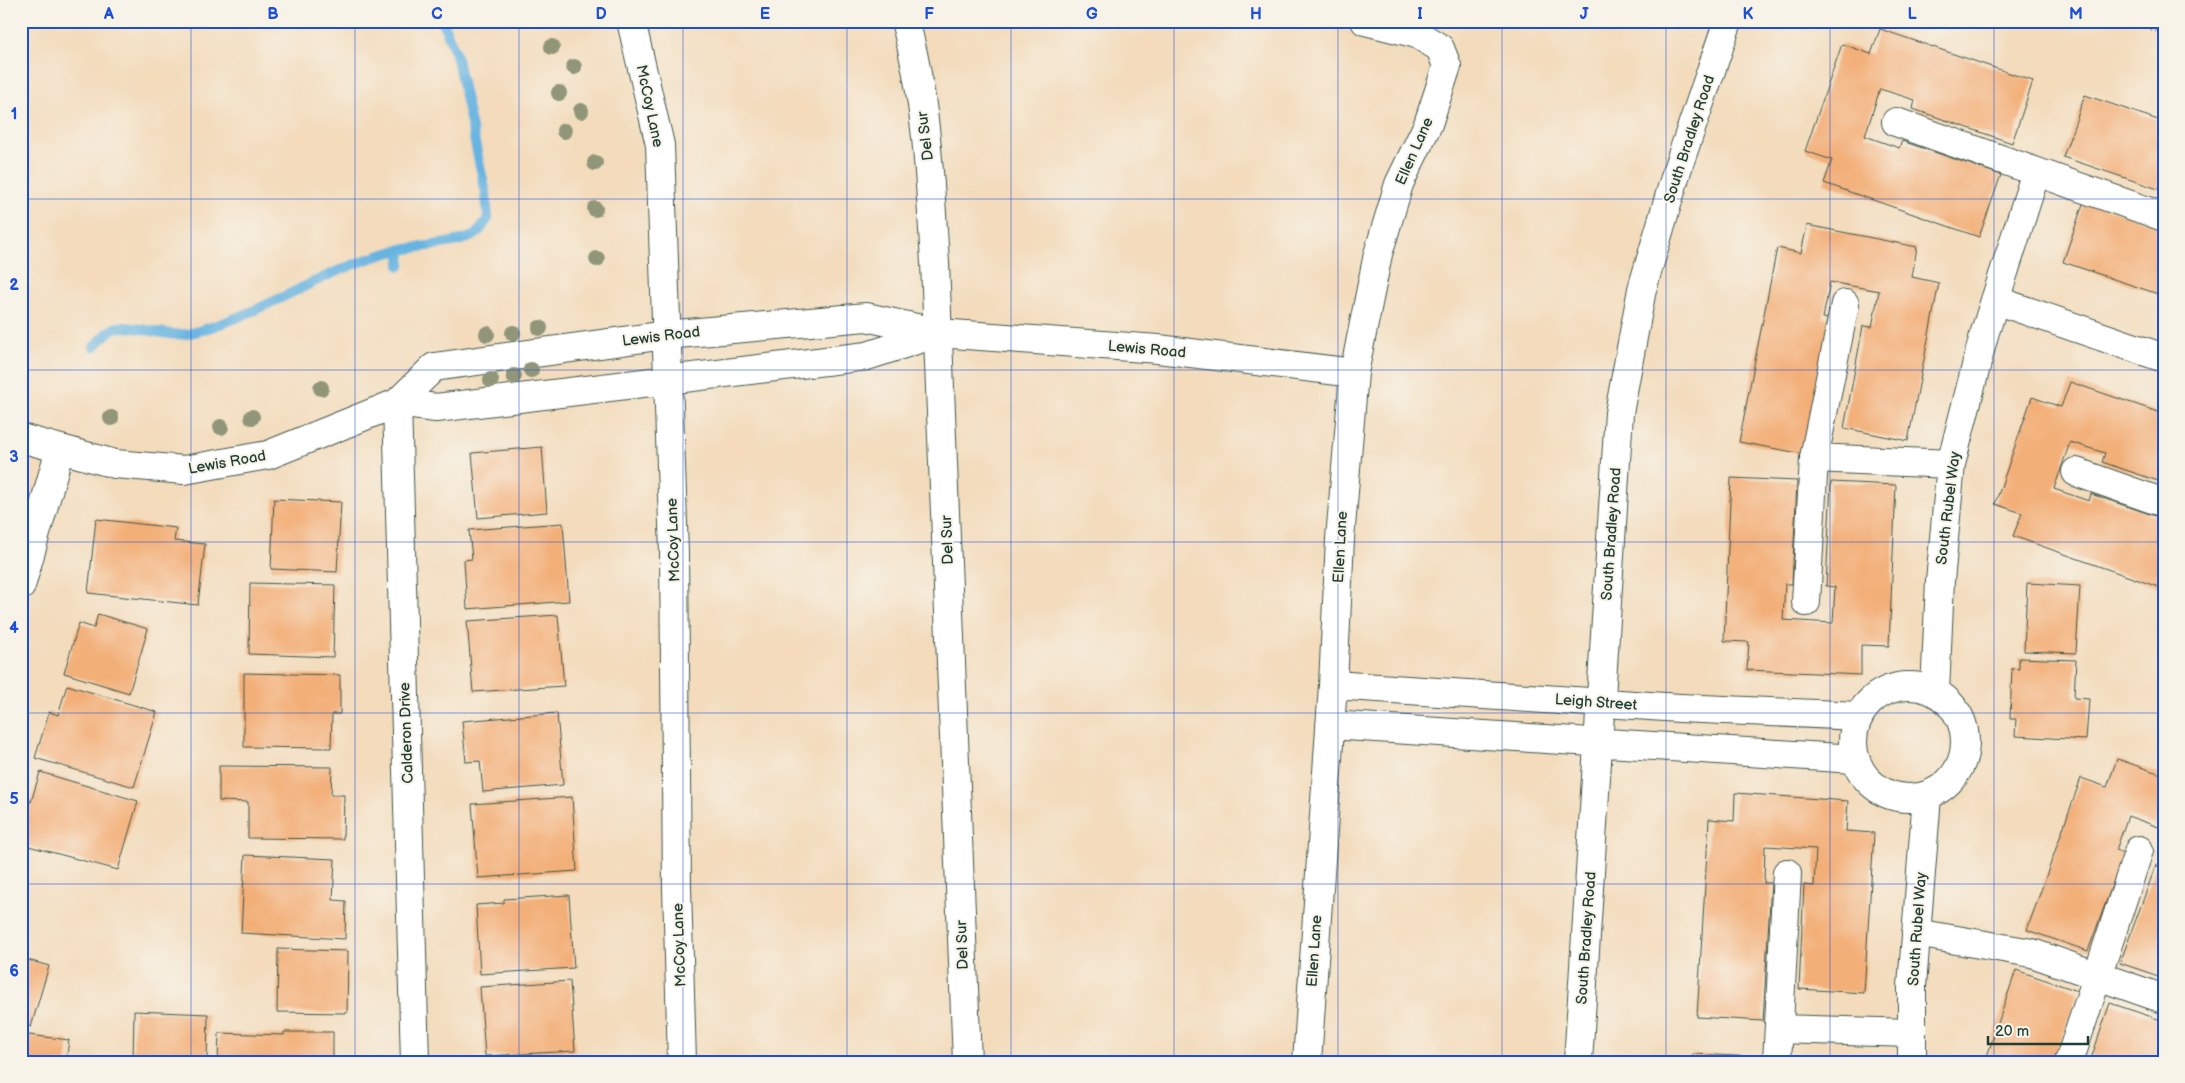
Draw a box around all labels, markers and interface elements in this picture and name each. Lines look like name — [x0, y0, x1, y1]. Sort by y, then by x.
text: A — [103, 5, 114, 24]
text: B — [267, 5, 279, 24]
text: C — [431, 5, 443, 24]
text: D — [595, 5, 607, 24]
text: E — [760, 5, 770, 24]
text: F — [924, 5, 934, 24]
text: G — [1086, 5, 1098, 24]
text: H — [1250, 5, 1262, 24]
text: I — [1417, 5, 1423, 24]
text: J — [1580, 5, 1589, 24]
text: K — [1743, 5, 1754, 24]
text: L — [1907, 5, 1917, 24]
text: M — [2069, 5, 2083, 24]
street label: McCoy Lane — [632, 63, 668, 149]
street label: South Bradley Road — [1660, 73, 1719, 205]
text: 1 — [11, 105, 17, 124]
street label: Del Sur — [913, 110, 938, 162]
street label: Ellen Lane — [1391, 114, 1438, 188]
text: 2 — [9, 276, 19, 295]
street label: Lewis Road — [621, 322, 701, 351]
street label: Lewis Road — [1107, 337, 1187, 362]
street label: Lewis Road — [187, 446, 267, 479]
text: 3 — [9, 448, 19, 467]
street label: South Rubel Way — [1932, 450, 1965, 566]
street label: South Bradley Road — [1597, 467, 1626, 601]
street label: McCoy Lane — [663, 498, 684, 582]
street label: Ellen Lane — [1329, 511, 1352, 583]
street label: Del Sur — [937, 514, 958, 565]
text: 4 — [9, 619, 19, 638]
street label: Calderon Drive — [395, 682, 418, 784]
street label: Leigh Street — [1554, 690, 1638, 715]
text: 5 — [9, 790, 19, 809]
street label: South Bradley Road — [1572, 871, 1601, 1005]
street label: South Rubel Way — [1904, 871, 1931, 987]
street label: McCoy Lane — [669, 903, 690, 987]
street label: Ellen Lane — [1303, 914, 1326, 988]
street label: Del Sur — [952, 919, 973, 970]
text: 6 — [9, 962, 19, 981]
scale bar — [1988, 1013, 2088, 1045]
text: 20 m — [1995, 1022, 2029, 1041]

